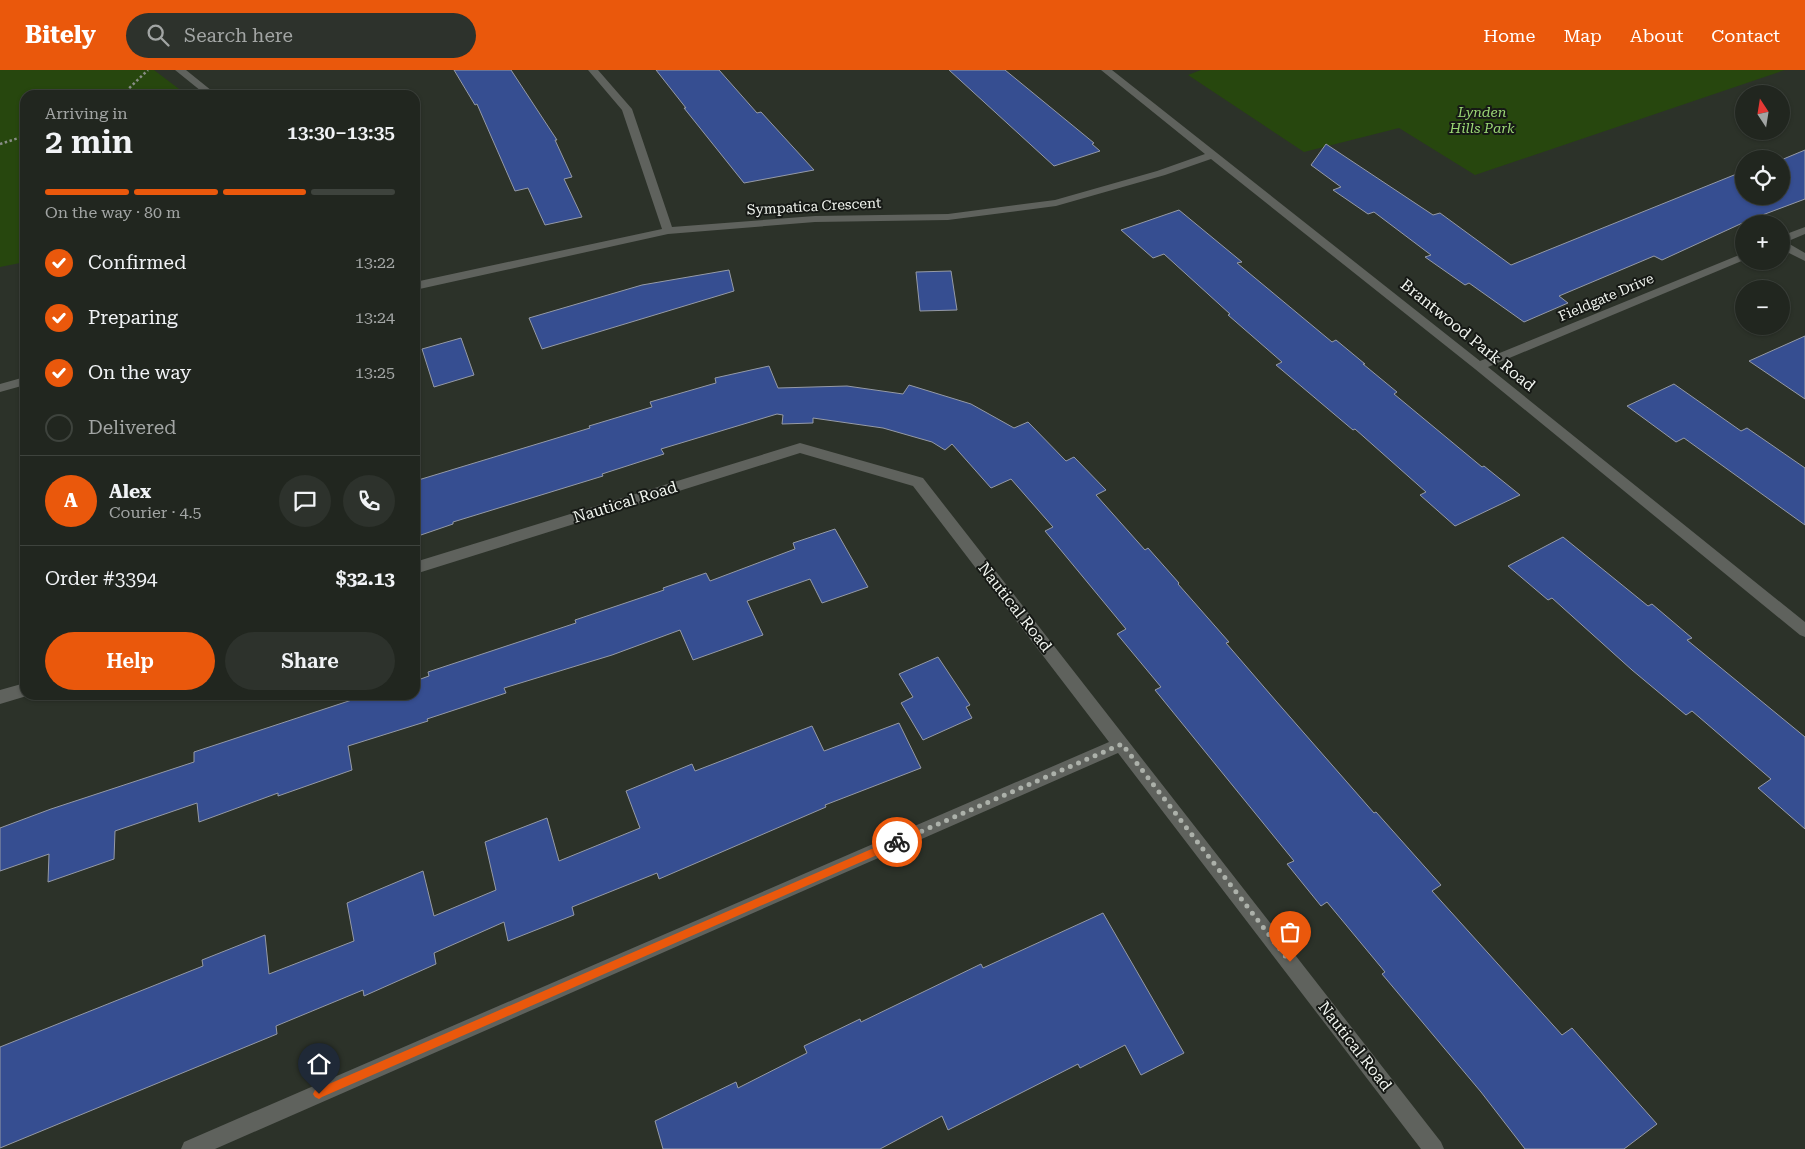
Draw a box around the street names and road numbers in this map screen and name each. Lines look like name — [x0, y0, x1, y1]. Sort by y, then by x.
street label: Sympatica Crescent — [746, 194, 882, 218]
street label: Fieldgate Drive — [1556, 270, 1656, 324]
street label: Brantwood Park Road — [1397, 275, 1539, 395]
street label: Nautical Road — [571, 477, 679, 527]
street label: Nautical Road — [974, 559, 1056, 655]
street label: Nautical Road — [1314, 998, 1396, 1094]

